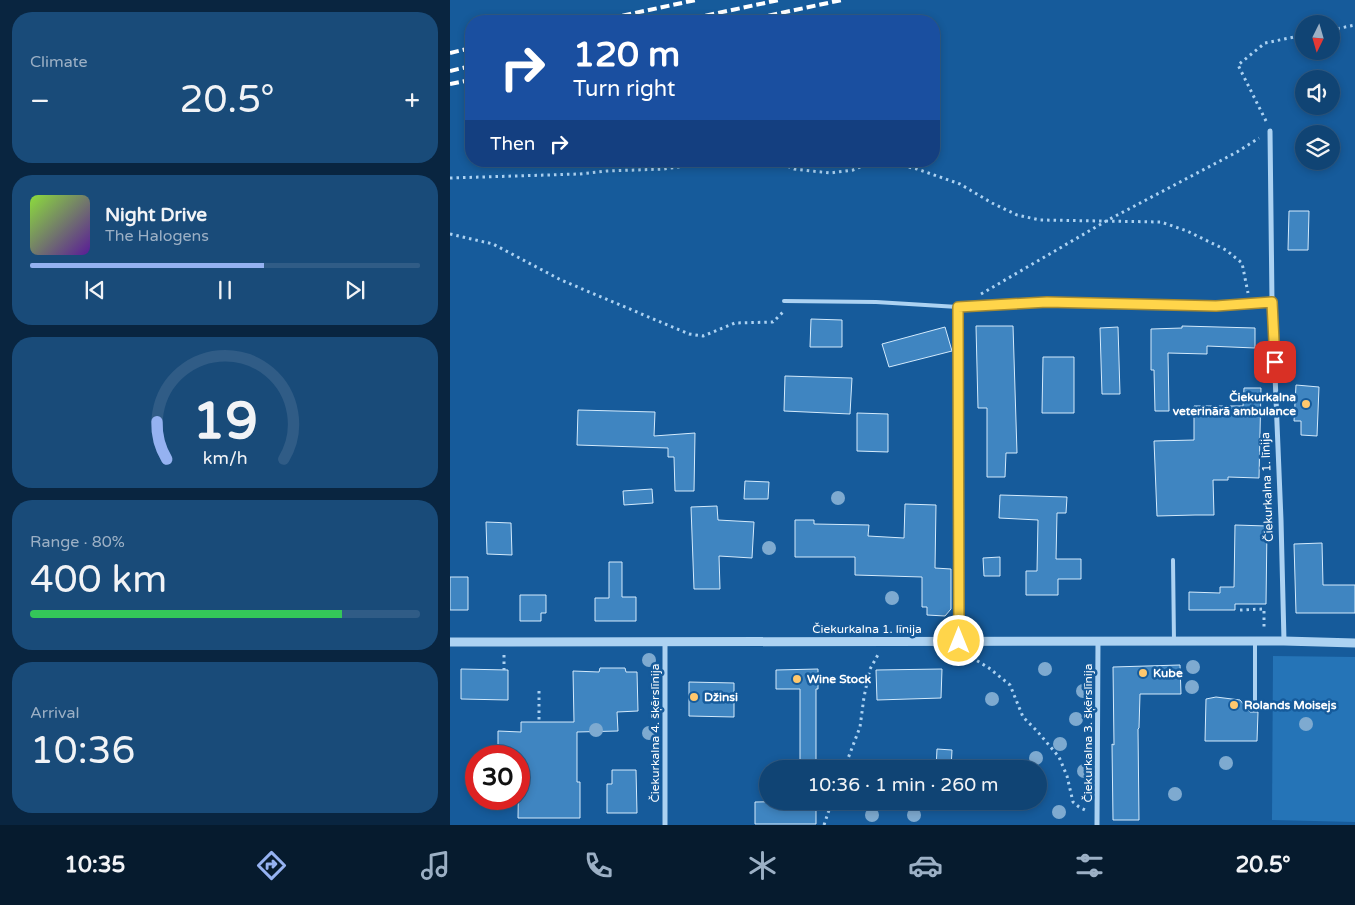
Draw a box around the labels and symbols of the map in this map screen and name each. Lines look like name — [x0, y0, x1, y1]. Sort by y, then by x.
north arrow — [1295, 15, 1340, 60]
pin — [1254, 341, 1296, 383]
place label: Čiekurkalna veterinārā ambulance — [1173, 390, 1296, 418]
marker: Čiekurkalna veterinārā ambulance — [1300, 398, 1312, 410]
street label: Čiekurkalna 1. līnija — [1258, 432, 1276, 542]
position arrow — [932, 614, 984, 666]
street label: Čiekurkalna 1. līnija — [812, 622, 922, 636]
street label: Čiekurkalna 4. šķērslīnija — [648, 663, 662, 803]
street label: Čiekurkalna 3. šķērslīnija — [1081, 663, 1095, 803]
place label: Kube — [1153, 666, 1183, 680]
marker: Kube — [1137, 667, 1149, 679]
place label: Wine Stock — [807, 672, 872, 686]
marker: Wine Stock — [791, 673, 803, 685]
place label: Džinsi — [704, 690, 738, 704]
marker: Džinsi — [688, 691, 700, 703]
place label: Rolands Moisejs — [1244, 698, 1337, 713]
marker: Rolands Moisejs — [1228, 699, 1240, 711]
speed limit sign: 30 — [465, 745, 530, 810]

